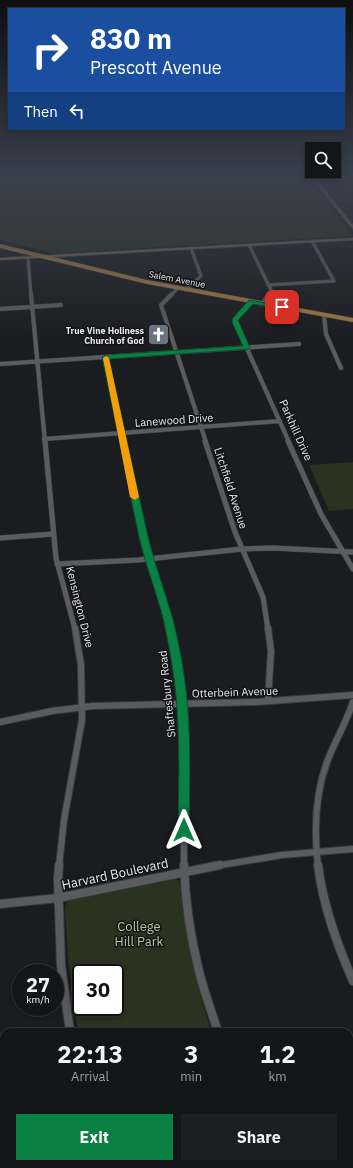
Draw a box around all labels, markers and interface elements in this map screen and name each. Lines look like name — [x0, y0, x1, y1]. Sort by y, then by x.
text: 830 m — [90, 20, 172, 57]
icon: right — [24, 24, 76, 76]
text: Prescott Avenue — [90, 56, 222, 79]
icon: left — [66, 100, 88, 122]
text: Then — [24, 102, 58, 121]
map controls — [305, 142, 341, 178]
button: search — [305, 142, 341, 178]
street label: Salem Avenue — [148, 268, 206, 290]
pin — [265, 290, 299, 324]
icon: arrive — [271, 296, 293, 318]
church icon: True Vine Holiness Church of God — [146, 322, 172, 348]
place label: True Vine Holiness Church of God — [66, 325, 144, 346]
street label: Parkhill Drive — [276, 397, 316, 463]
street label: Lanewood Drive — [134, 410, 214, 430]
street label: Litchfield Avenue — [211, 445, 251, 531]
street label: Kensington Drive — [63, 565, 97, 649]
street label: Shaftesbury Road — [155, 650, 179, 738]
street label: Otterbein Avenue — [192, 684, 278, 700]
position arrow — [163, 809, 205, 851]
street label: Harvard Boulevard — [60, 854, 170, 894]
park label: College Hill Park — [115, 918, 164, 950]
speed limit sign: 30 — [72, 964, 124, 1016]
text: 27 — [26, 971, 50, 998]
text: km/h — [26, 993, 50, 1006]
text: 22:13 — [57, 1038, 123, 1070]
text: 3 — [184, 1038, 198, 1070]
text: 1.2 — [259, 1038, 296, 1070]
text: Arrival — [71, 1068, 109, 1085]
text: min — [180, 1068, 202, 1085]
text: km — [268, 1068, 287, 1085]
button: Exit — [16, 1114, 173, 1160]
button: Share — [181, 1114, 337, 1160]

